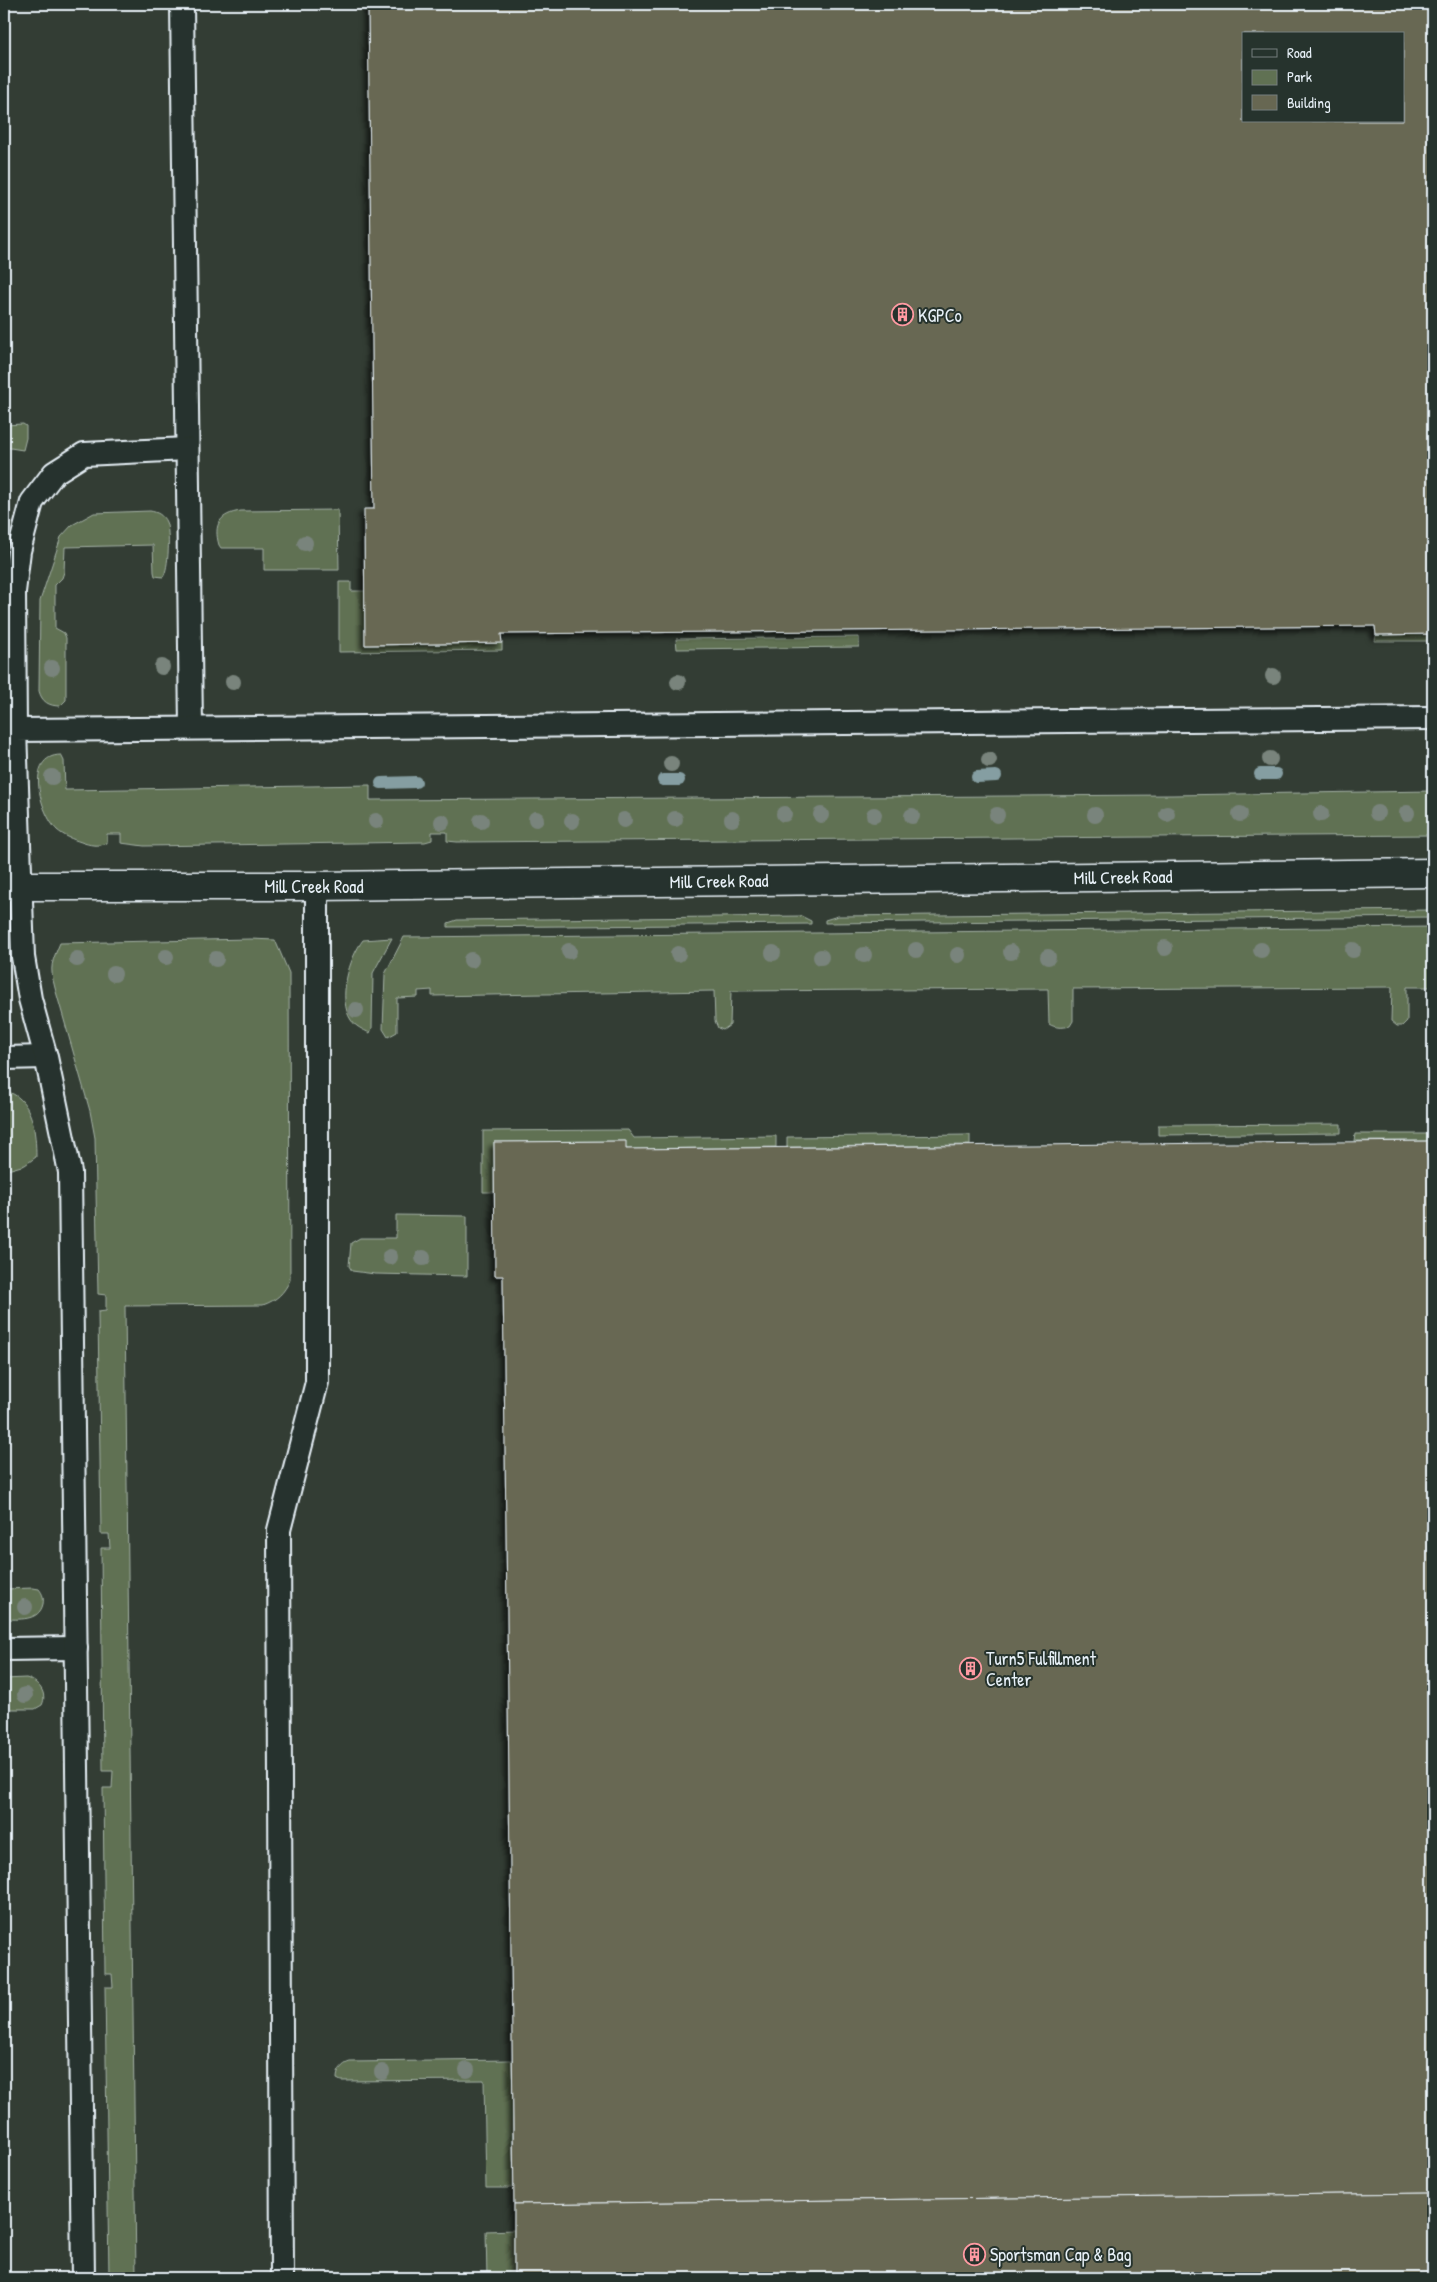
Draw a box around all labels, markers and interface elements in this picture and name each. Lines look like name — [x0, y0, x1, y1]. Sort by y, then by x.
legend — [1242, 32, 1404, 122]
text: Road — [1287, 42, 1312, 63]
text: Park — [1287, 66, 1312, 87]
text: Building — [1287, 92, 1331, 113]
building icon: KGPCo — [890, 303, 914, 327]
place label: KGPCo — [918, 303, 962, 328]
street label: Mill Creek Road — [1073, 864, 1173, 890]
street label: Mill Creek Road — [669, 868, 769, 894]
street label: Mill Creek Road — [265, 874, 363, 899]
place label: Turn5 Fulfillment Center — [986, 1646, 1097, 1692]
building icon: Turn5 Fulfillment Center — [958, 1656, 982, 1680]
building icon: Sportsman Cap & Bag — [962, 2242, 986, 2266]
place label: Sportsman Cap & Bag — [990, 2242, 1131, 2267]

